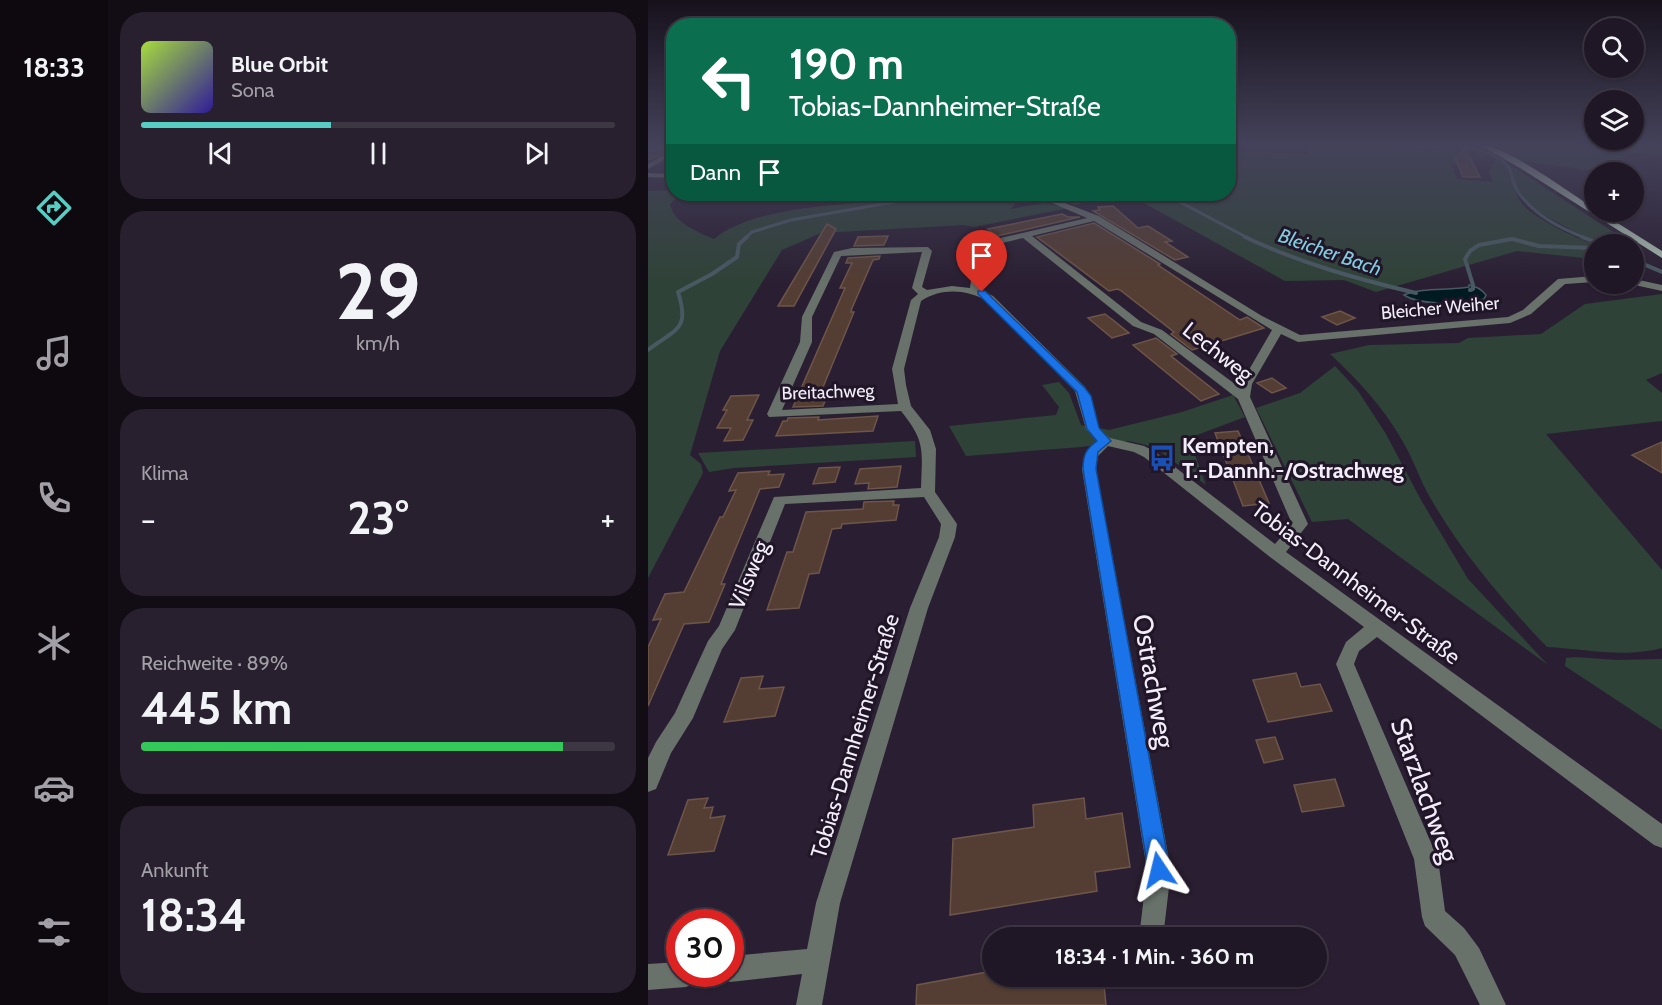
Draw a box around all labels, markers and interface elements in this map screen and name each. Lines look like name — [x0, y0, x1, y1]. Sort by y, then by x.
map controls — [1584, 18, 1644, 294]
button: search — [1584, 18, 1644, 78]
text: 190 m — [789, 38, 904, 90]
icon: left — [690, 42, 768, 120]
text: 18:33 — [23, 51, 85, 84]
text: Blue Orbit — [231, 51, 328, 78]
text: Sona — [231, 78, 274, 102]
text: Tobias-Dannheimer-Straße — [789, 90, 1101, 123]
button: layers — [1584, 90, 1644, 150]
icon: previous — [204, 137, 237, 170]
icon: pause — [362, 137, 395, 170]
icon: next — [520, 137, 553, 170]
icon: arrive — [753, 156, 786, 189]
text: Dann — [690, 159, 741, 186]
button: + — [1584, 162, 1644, 222]
icon: directions — [33, 187, 75, 229]
water label: Bleicher Bach — [1275, 223, 1385, 281]
pin — [956, 230, 1007, 292]
button: − — [1584, 234, 1644, 294]
icon: arrive — [965, 239, 998, 272]
text: 29 — [335, 244, 421, 339]
street label: Bleicher Weiher — [1380, 292, 1500, 324]
street label: Lechweg — [1177, 316, 1259, 388]
text: km/h — [356, 331, 400, 355]
icon: music — [33, 332, 75, 374]
street label: Breitachweg — [781, 379, 876, 405]
place label: Kempten, T.-Dannh.-/Ostrachweg — [1182, 432, 1404, 484]
bus stop icon: Kempten, T.-Dannh.-/Ostrachweg — [1147, 443, 1177, 473]
text: Klima — [141, 461, 188, 485]
icon: phone — [33, 477, 75, 519]
text: 23° — [347, 491, 409, 545]
street label: Tobias-Dannheimer-Straße — [1246, 496, 1466, 670]
text: − — [141, 499, 156, 539]
text: + — [600, 499, 615, 539]
street label: Vilsweg — [723, 536, 775, 613]
street label: Tobias-Dannheimer-Straße — [805, 611, 905, 861]
street label: Ostrachweg — [1126, 611, 1182, 751]
icon: climate — [33, 622, 75, 664]
text: Reichweite · 89% — [141, 651, 288, 675]
text: 445 km — [141, 681, 292, 735]
street label: Starzlachweg — [1384, 713, 1467, 867]
icon: car — [33, 767, 75, 809]
position arrow — [1127, 838, 1191, 902]
text: Ankunft — [141, 858, 208, 882]
text: 18:34 — [141, 888, 247, 942]
speed limit sign: 30 — [666, 909, 744, 987]
icon: filters — [33, 911, 75, 953]
text: 18:34 · 1 Min. · 360 m — [1055, 943, 1254, 970]

